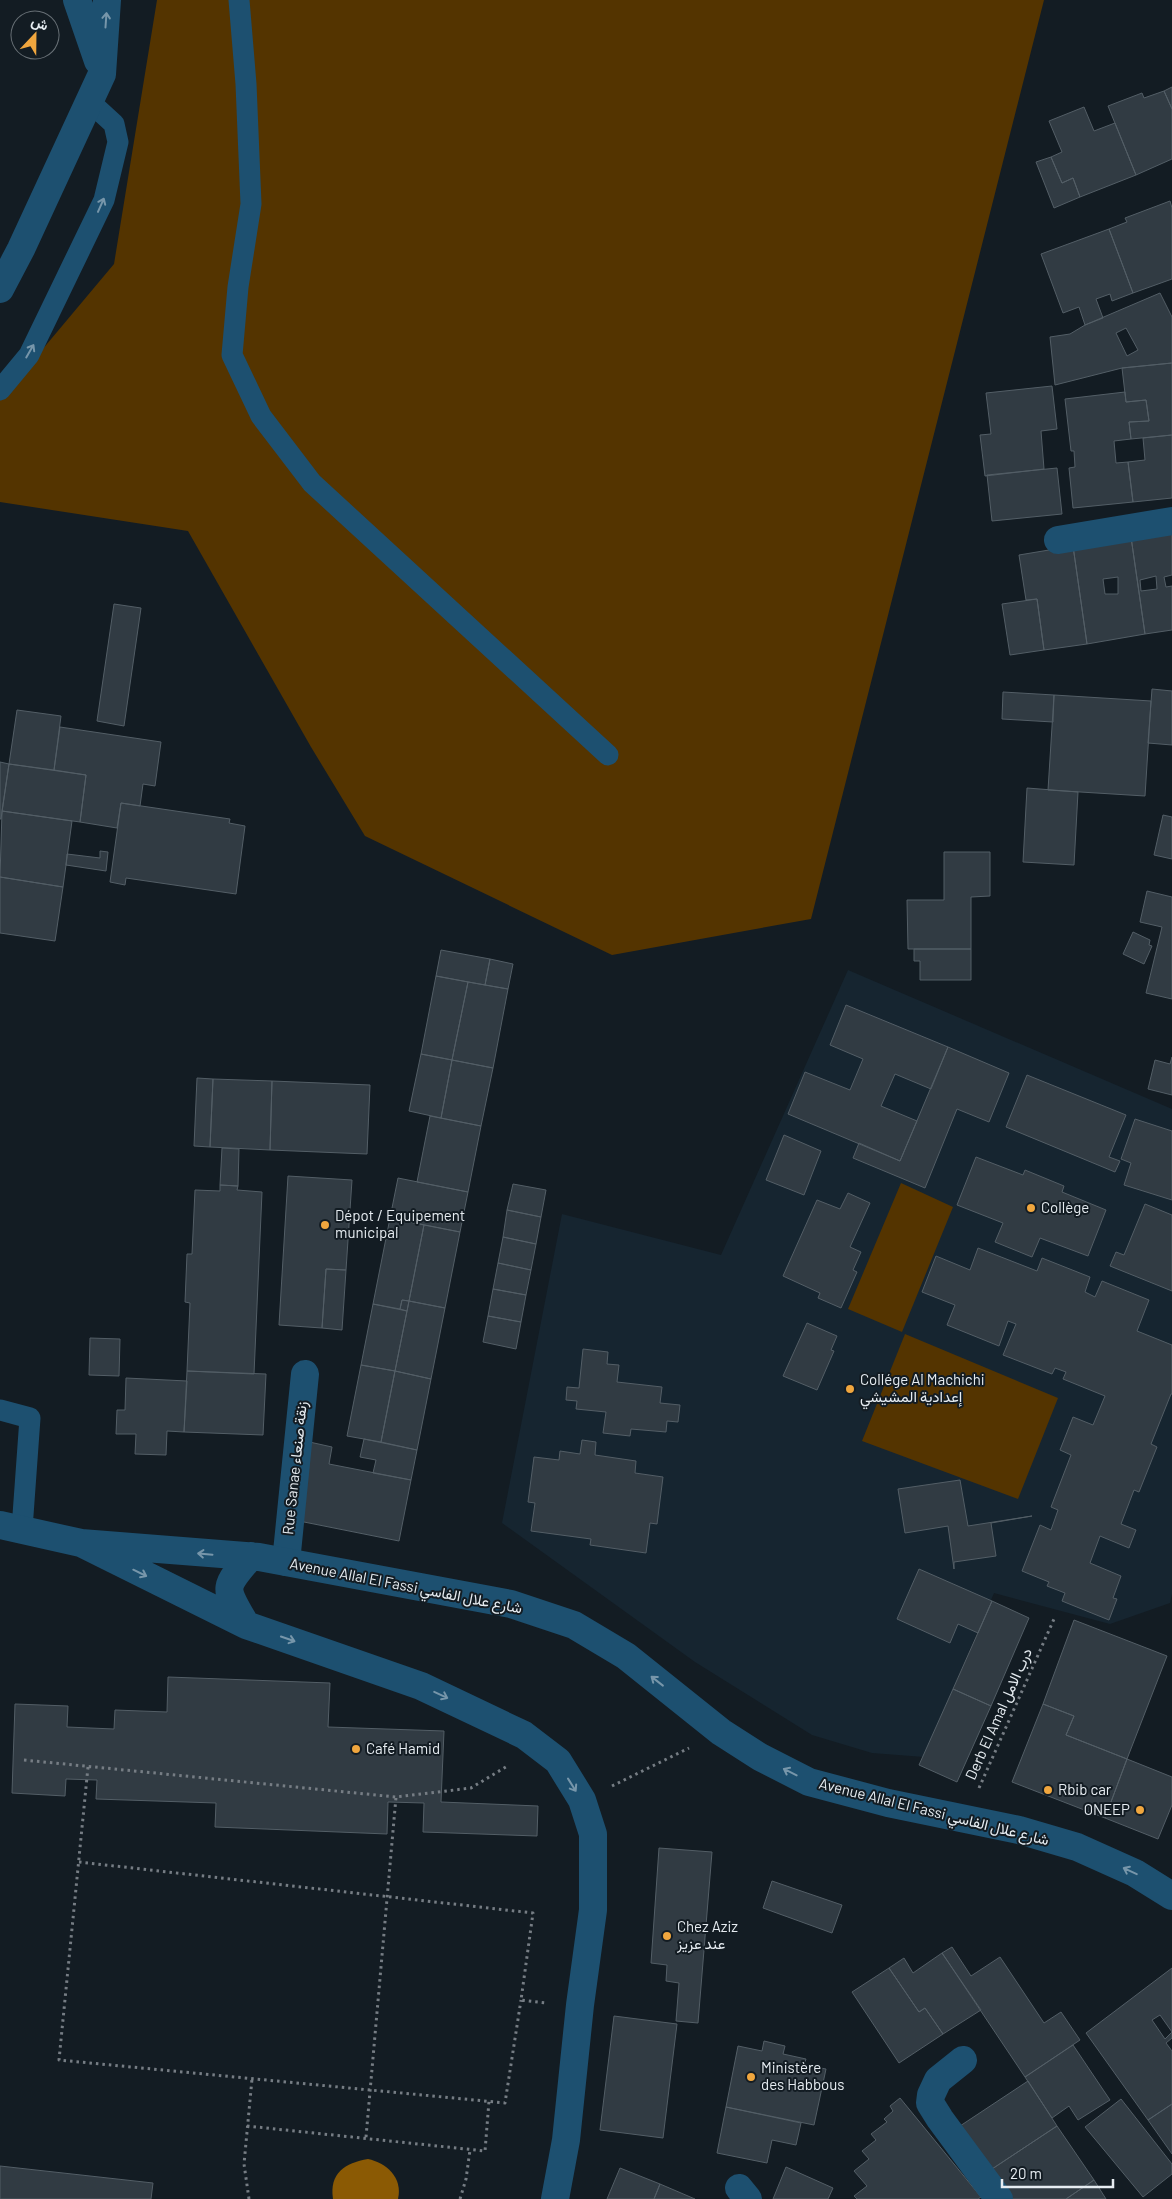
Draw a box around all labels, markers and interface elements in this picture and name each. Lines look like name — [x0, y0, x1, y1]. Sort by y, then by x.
north arrow — [10, 10, 60, 60]
text: ش — [29, 11, 51, 35]
one-way arrow — [101, 12, 111, 28]
one-way arrow — [96, 198, 106, 213]
one-way arrow — [25, 344, 35, 359]
place label: Collège — [1041, 1198, 1089, 1216]
marker: Collège — [1025, 1202, 1037, 1214]
place label: Dépot / Equipement municipal — [335, 1206, 465, 1241]
marker: Dépot / Equipement municipal — [319, 1219, 331, 1231]
place label: Collége Al Machichi إعدادية المشيشي — [860, 1370, 985, 1410]
marker: Collége Al Machichi إعدادية المشيشي — [844, 1383, 856, 1395]
street label: Rue Sanae زنقة صنعاء — [278, 1400, 311, 1536]
one-way arrow — [197, 1549, 213, 1559]
street label: Avenue Allal El Fassi شارع علال الفاسي — [287, 1554, 524, 1621]
one-way arrow — [132, 1569, 147, 1578]
one-way arrow — [280, 1635, 296, 1644]
street label: Derb El Amal درب الامل — [961, 1645, 1036, 1783]
one-way arrow — [651, 1675, 664, 1686]
one-way arrow — [433, 1691, 448, 1701]
place label: Café Hamid — [366, 1739, 440, 1757]
marker: Café Hamid — [350, 1743, 362, 1755]
one-way arrow — [783, 1767, 798, 1777]
street label: Avenue Allal El Fassi شارع علال الفاسي — [816, 1774, 1051, 1853]
one-way arrow — [568, 1777, 578, 1791]
place label: Rbib car — [1058, 1780, 1112, 1798]
marker: Rbib car — [1042, 1784, 1054, 1796]
place label: ONEEP — [1084, 1800, 1130, 1818]
marker: ONEEP — [1134, 1804, 1146, 1816]
one-way arrow — [1123, 1866, 1138, 1875]
place label: Chez Aziz عند عزيز — [676, 1917, 738, 1953]
marker: Chez Aziz عند عزيز — [661, 1930, 673, 1942]
place label: Ministère des Habbous — [761, 2058, 844, 2093]
marker: Ministère des Habbous — [745, 2071, 757, 2083]
scale bar — [1002, 2156, 1113, 2188]
text: 20 m — [1010, 2164, 1042, 2182]

